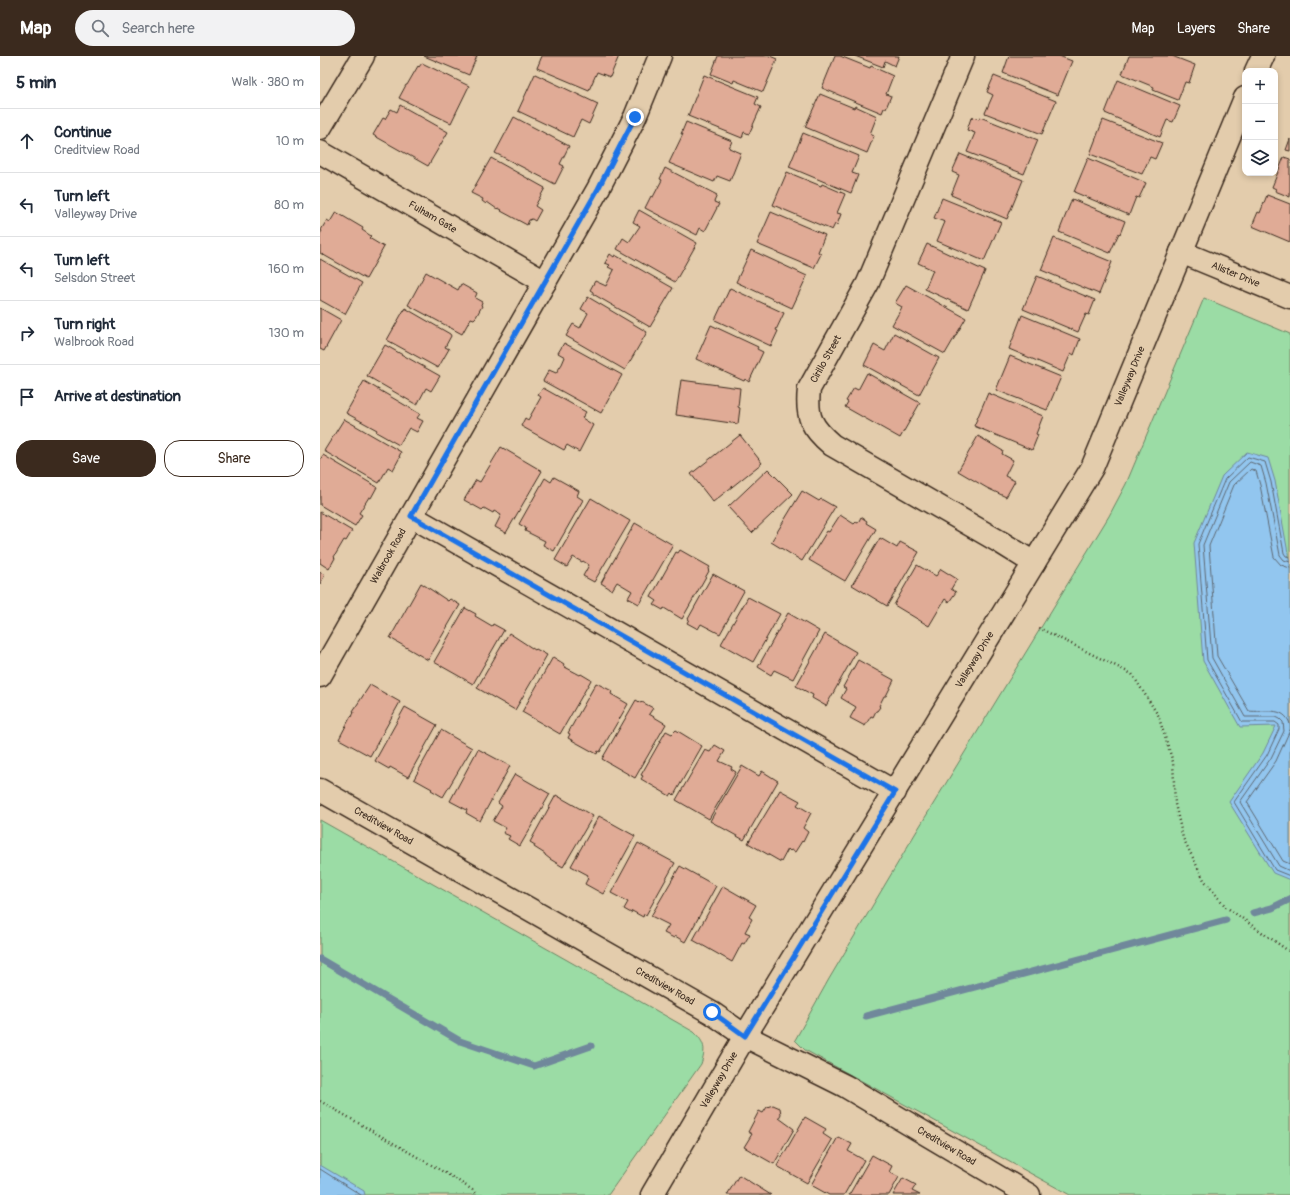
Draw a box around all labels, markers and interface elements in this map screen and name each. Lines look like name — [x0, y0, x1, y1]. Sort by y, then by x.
search box — [75, 10, 355, 46]
text: Map — [20, 16, 51, 40]
icon: search — [89, 17, 111, 39]
text: Search here — [121, 19, 195, 38]
text: Map — [1132, 20, 1155, 37]
text: Layers — [1177, 20, 1215, 37]
text: Share — [1237, 20, 1270, 37]
map controls — [1242, 68, 1278, 176]
button: + — [1242, 68, 1278, 104]
text: 5 min — [16, 72, 56, 93]
text: Walk · 380 m — [231, 74, 304, 90]
button: − — [1242, 104, 1278, 140]
route end — [626, 108, 644, 126]
text: Continue — [54, 123, 112, 142]
icon: ahead — [16, 130, 38, 152]
text: 10 m — [276, 133, 304, 149]
button: layers — [1242, 140, 1278, 176]
text: Creditview Road — [54, 142, 140, 158]
text: Turn left — [54, 187, 110, 206]
icon: left — [16, 194, 38, 216]
text: 80 m — [274, 197, 304, 213]
street label: Fulham Gate — [406, 198, 459, 236]
text: Valleyway Drive — [54, 206, 137, 222]
text: Turn left — [54, 251, 110, 270]
icon: left — [16, 258, 38, 280]
street label: Alister Drive — [1210, 259, 1262, 290]
text: 160 m — [268, 261, 304, 277]
text: Selsdon Street — [54, 270, 135, 286]
text: Turn right — [54, 315, 115, 334]
icon: right — [16, 322, 38, 344]
text: 130 m — [268, 325, 304, 341]
street label: Cirillo Street — [808, 332, 844, 385]
text: Walbrook Road — [54, 334, 134, 350]
street label: Valleyway Drive — [1112, 344, 1148, 408]
icon: arrive — [16, 386, 38, 408]
text: Arrive at destination — [54, 387, 181, 406]
button: Save — [16, 440, 156, 477]
button: Share — [164, 440, 304, 477]
street label: Walbrook Road — [368, 526, 409, 586]
street label: Valleyway Drive — [953, 629, 997, 690]
street label: Creditview Road — [352, 805, 415, 848]
street label: Creditview Road — [633, 965, 697, 1008]
route start — [703, 1003, 721, 1021]
street label: Valleyway Drive — [698, 1050, 740, 1111]
street label: Creditview Road — [915, 1124, 978, 1168]

